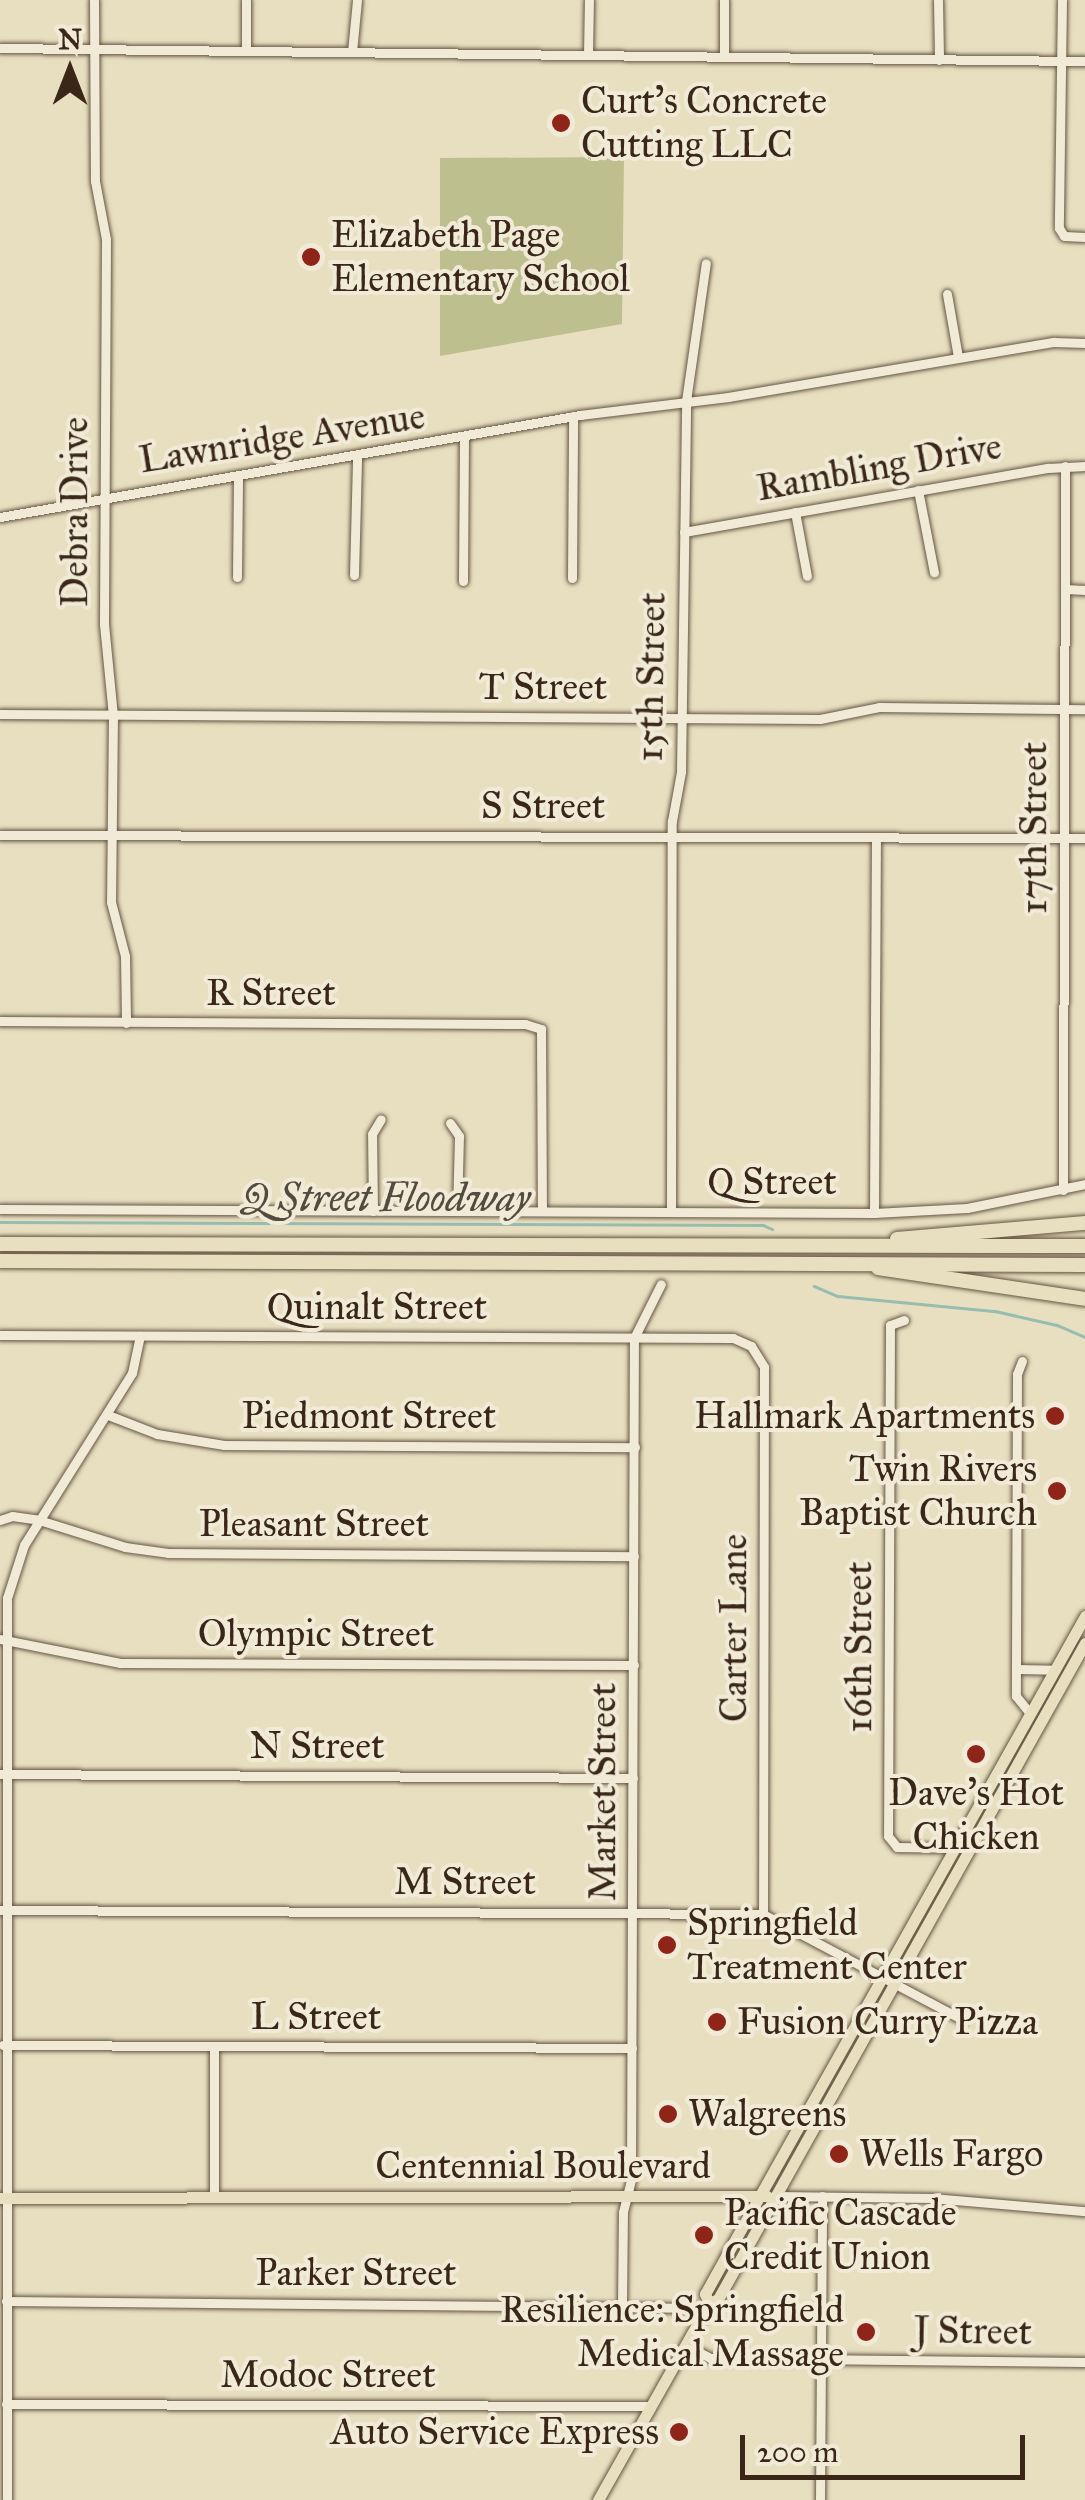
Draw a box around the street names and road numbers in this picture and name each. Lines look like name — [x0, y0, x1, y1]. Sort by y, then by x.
street label: Lawnridge Avenue — [136, 393, 428, 483]
street label: Debra Drive — [52, 417, 98, 607]
street label: Rambling Drive — [753, 423, 1005, 511]
street label: 15th Street — [627, 592, 675, 762]
street label: T Street — [479, 664, 607, 710]
street label: 17th Street — [1011, 742, 1057, 914]
street label: S Street — [481, 783, 605, 829]
street label: R Street — [206, 970, 336, 1016]
street label: Q Street — [707, 1159, 837, 1205]
street label: Quinalt Street — [267, 1284, 487, 1330]
street label: Piedmont Street — [242, 1393, 496, 1439]
street label: Pleasant Street — [199, 1501, 429, 1547]
street label: Carter Lane — [711, 1534, 757, 1722]
street label: 16th Street — [836, 1561, 882, 1733]
street label: Olympic Street — [198, 1611, 434, 1657]
street label: Market Street — [580, 1683, 626, 1901]
street label: N Street — [250, 1723, 384, 1769]
street label: M Street — [394, 1859, 536, 1905]
street label: L Street — [251, 1994, 381, 2040]
street label: Centennial Boulevard — [375, 2143, 711, 2189]
street label: Parker Street — [255, 2250, 457, 2296]
street label: J Street — [914, 2307, 1032, 2355]
street label: Modoc Street — [220, 2352, 436, 2398]

